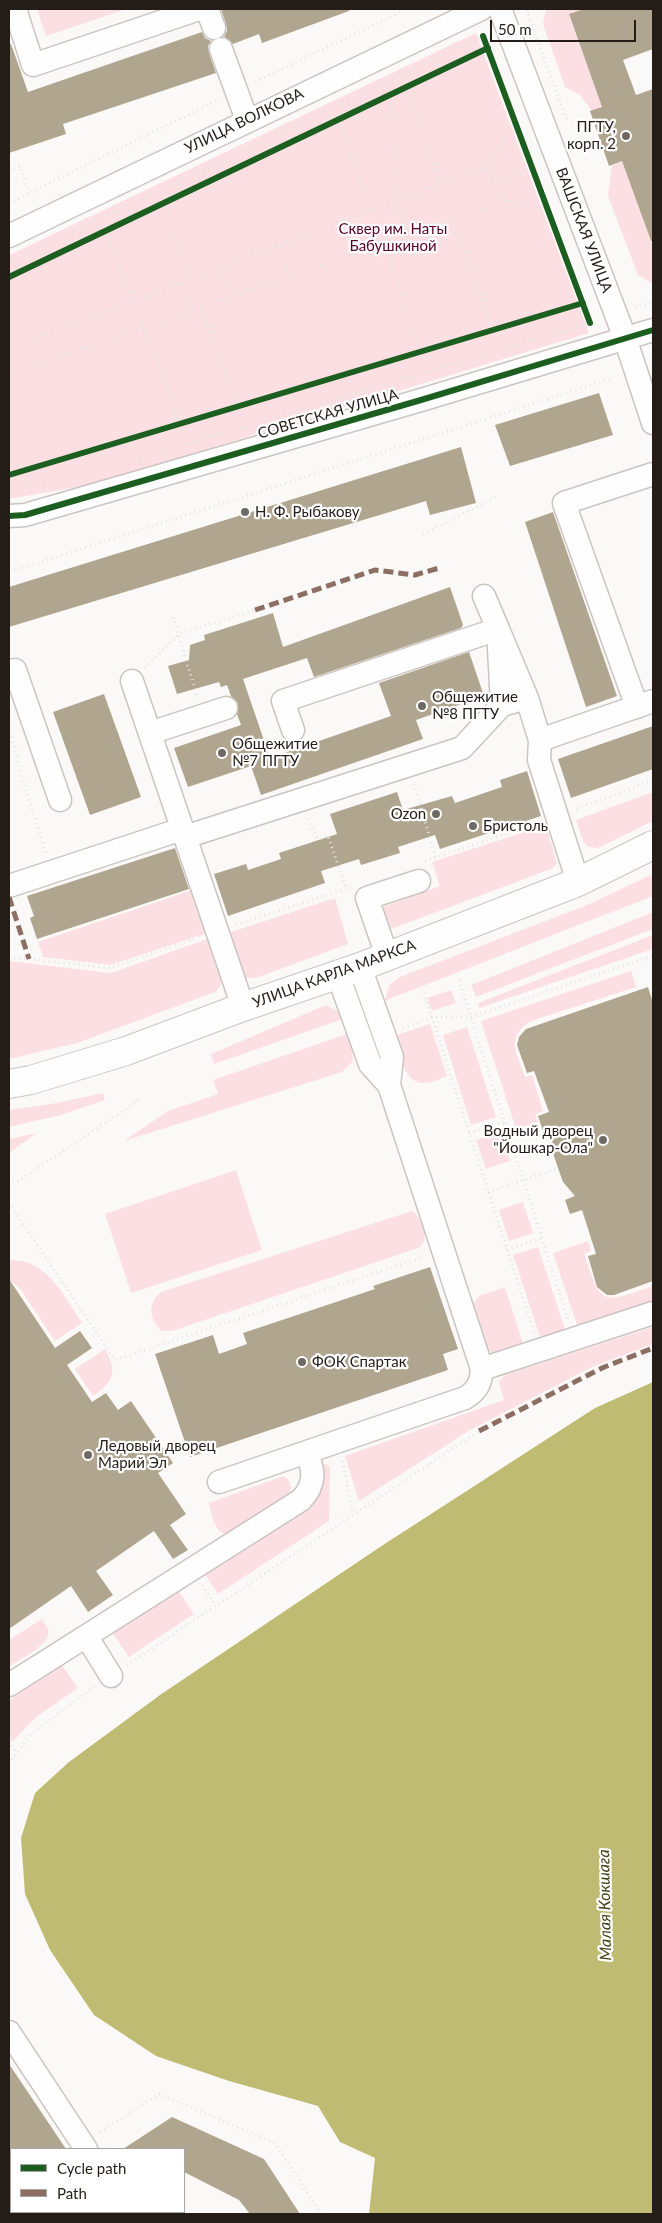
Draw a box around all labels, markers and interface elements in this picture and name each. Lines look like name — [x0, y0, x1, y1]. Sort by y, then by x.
scale bar — [492, 10, 638, 42]
text: 50 m — [498, 20, 532, 38]
street label: УЛИЦА ВОЛКОВА — [182, 84, 306, 158]
place label: ПГТУ, корп. 2 — [567, 118, 616, 153]
marker: ПГТУ, корп. 2 — [620, 130, 632, 142]
street label: ВАШСКАЯ УЛИЦА — [552, 165, 616, 295]
park label: Сквер им. Наты Бабушкиной — [339, 220, 447, 255]
street label: СОВЕТСКАЯ УЛИЦА — [256, 385, 400, 443]
place label: Н. Ф. Рыбакову — [255, 503, 359, 521]
marker: Н. Ф. Рыбакову — [239, 506, 251, 518]
place label: Общежитие №8 ПГТУ — [432, 688, 518, 723]
marker: Общежитие №8 ПГТУ — [416, 700, 428, 712]
place label: Общежитие №7 ПГТУ — [232, 735, 318, 770]
marker: Общежитие №7 ПГТУ — [216, 747, 228, 759]
place label: Ozon — [391, 805, 426, 823]
marker: Ozon — [430, 808, 442, 820]
place label: Бристоль — [483, 817, 548, 835]
marker: Бристоль — [467, 820, 479, 832]
street label: УЛИЦА КАРЛА МАРКСА — [250, 936, 418, 1012]
place label: Водный дворец "Йошкар-Ола" — [484, 1122, 593, 1157]
marker: Водный дворец "Йошкар-Ола" — [597, 1134, 609, 1146]
place label: ФОК Спартак — [312, 1353, 406, 1371]
marker: ФОК Спартак — [296, 1356, 308, 1368]
place label: Ледовый дворец Марий Эл — [98, 1437, 216, 1472]
marker: Ледовый дворец Марий Эл — [82, 1449, 94, 1461]
water label: Малая Кокшага — [594, 1849, 616, 1961]
legend — [10, 2148, 185, 2213]
text: Cycle path — [57, 2159, 126, 2177]
text: Path — [57, 2184, 87, 2202]

